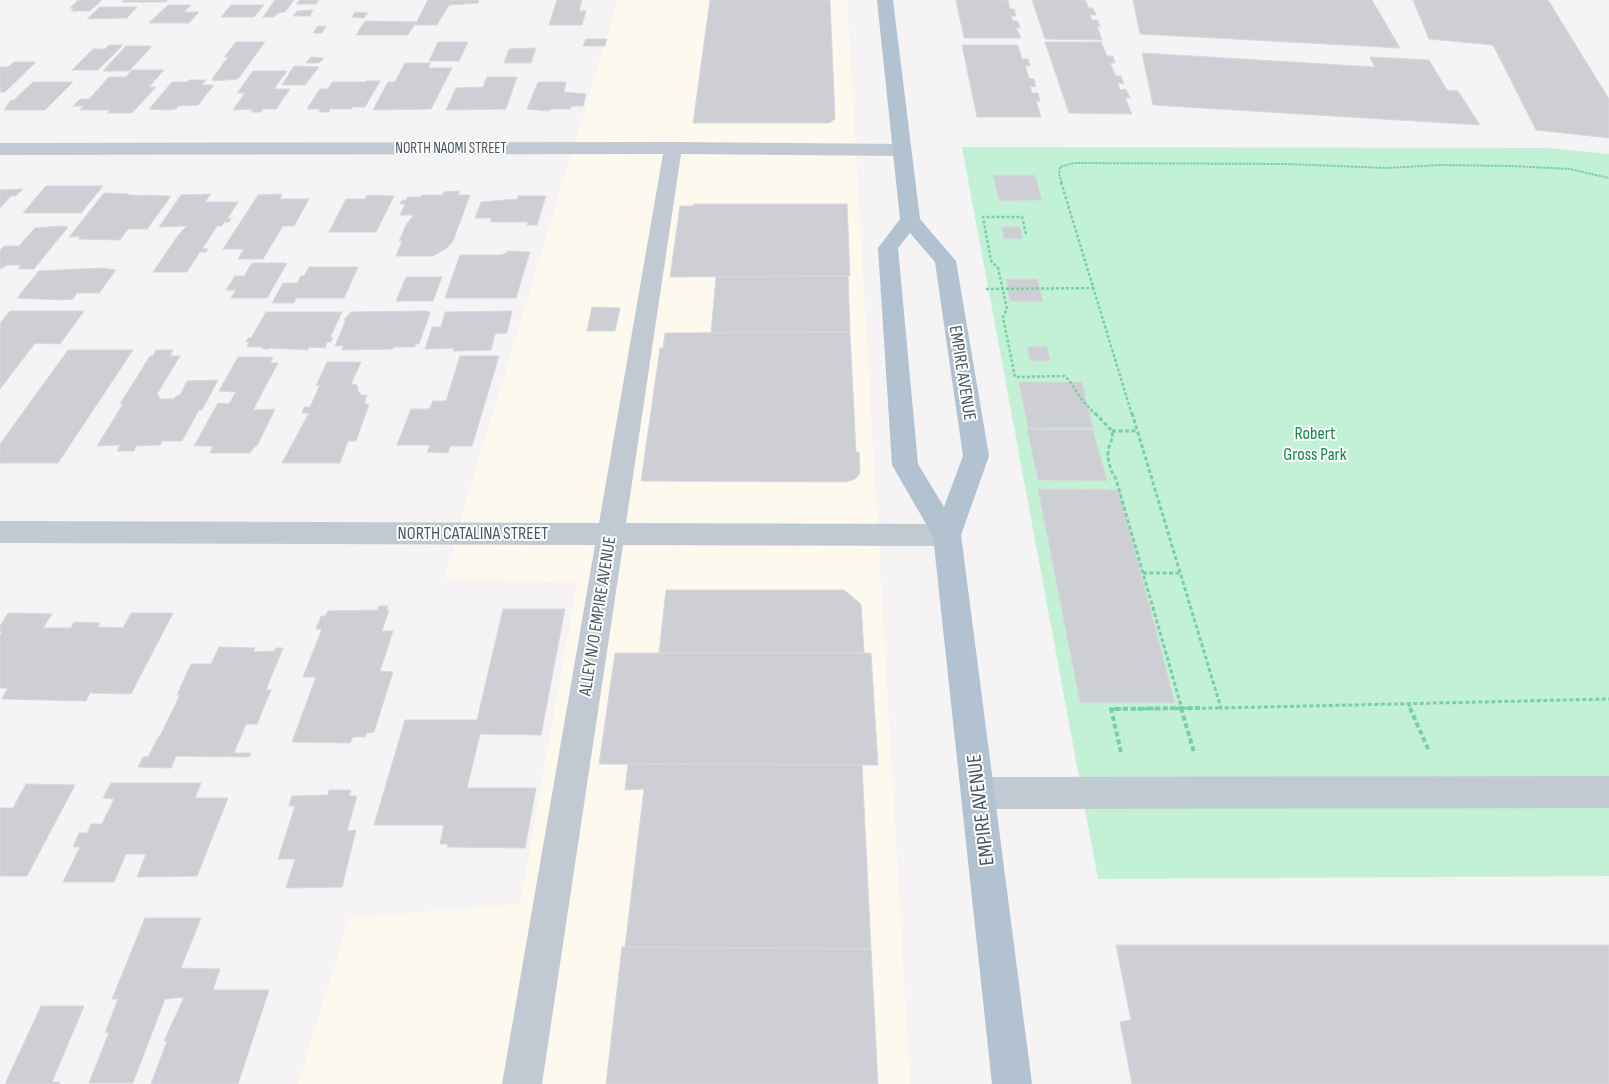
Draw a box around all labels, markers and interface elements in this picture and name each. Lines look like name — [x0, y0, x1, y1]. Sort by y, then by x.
street label: NORTH NAOMI STREET — [395, 139, 507, 158]
street label: EMPIRE AVENUE — [945, 324, 980, 422]
park label: Robert Gross Park — [1283, 423, 1347, 465]
street label: NORTH CATALINA STREET — [398, 523, 548, 544]
street label: ALLEY N/O EMPIRE AVENUE — [574, 535, 620, 698]
street label: EMPIRE AVENUE — [961, 753, 1000, 867]

